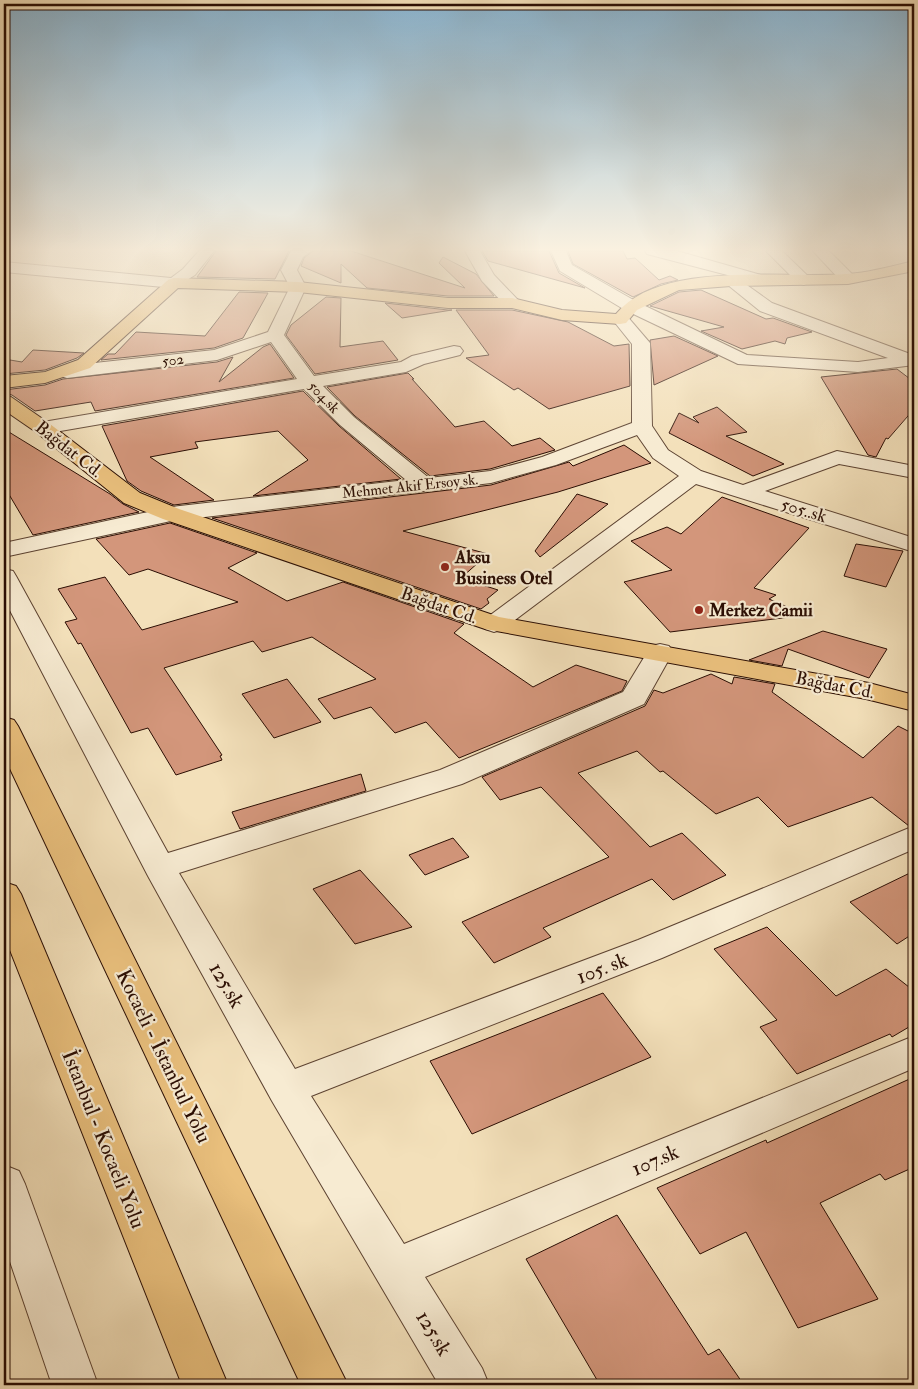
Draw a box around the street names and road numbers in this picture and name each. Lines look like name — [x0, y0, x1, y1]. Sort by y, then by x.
street label: 502 — [161, 350, 185, 371]
street label: 504.sk — [304, 377, 344, 418]
street label: Bağdat Cd. — [30, 416, 107, 483]
street label: Mehmet Akif Ersoy sk. — [341, 470, 479, 503]
street label: 505..sk — [778, 493, 830, 528]
street label: Bağdat Cd. — [398, 582, 480, 629]
street label: Bağdat Cd. — [794, 667, 876, 704]
street label: 105. sk — [573, 946, 632, 991]
street label: 125.sk — [203, 958, 250, 1013]
street label: Kocaeli - İstanbul Yolu — [110, 965, 217, 1148]
street label: İstanbul - Kocaeli Yolu — [55, 1046, 152, 1233]
street label: 107.sk — [628, 1139, 683, 1182]
street label: 125.sk — [410, 1306, 458, 1361]

